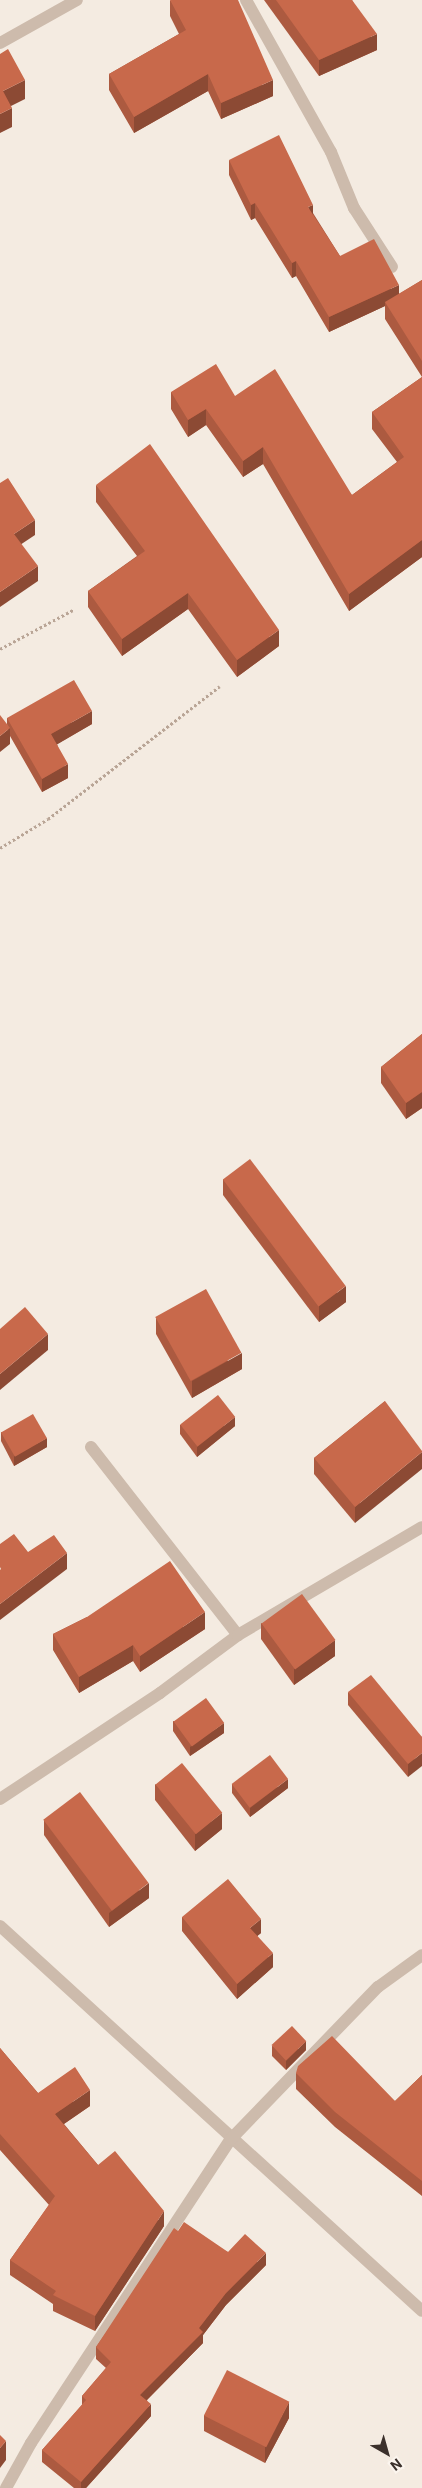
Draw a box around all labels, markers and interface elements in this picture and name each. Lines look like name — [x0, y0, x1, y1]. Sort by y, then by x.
north arrow — [362, 2428, 412, 2478]
text: N — [387, 2455, 405, 2474]

